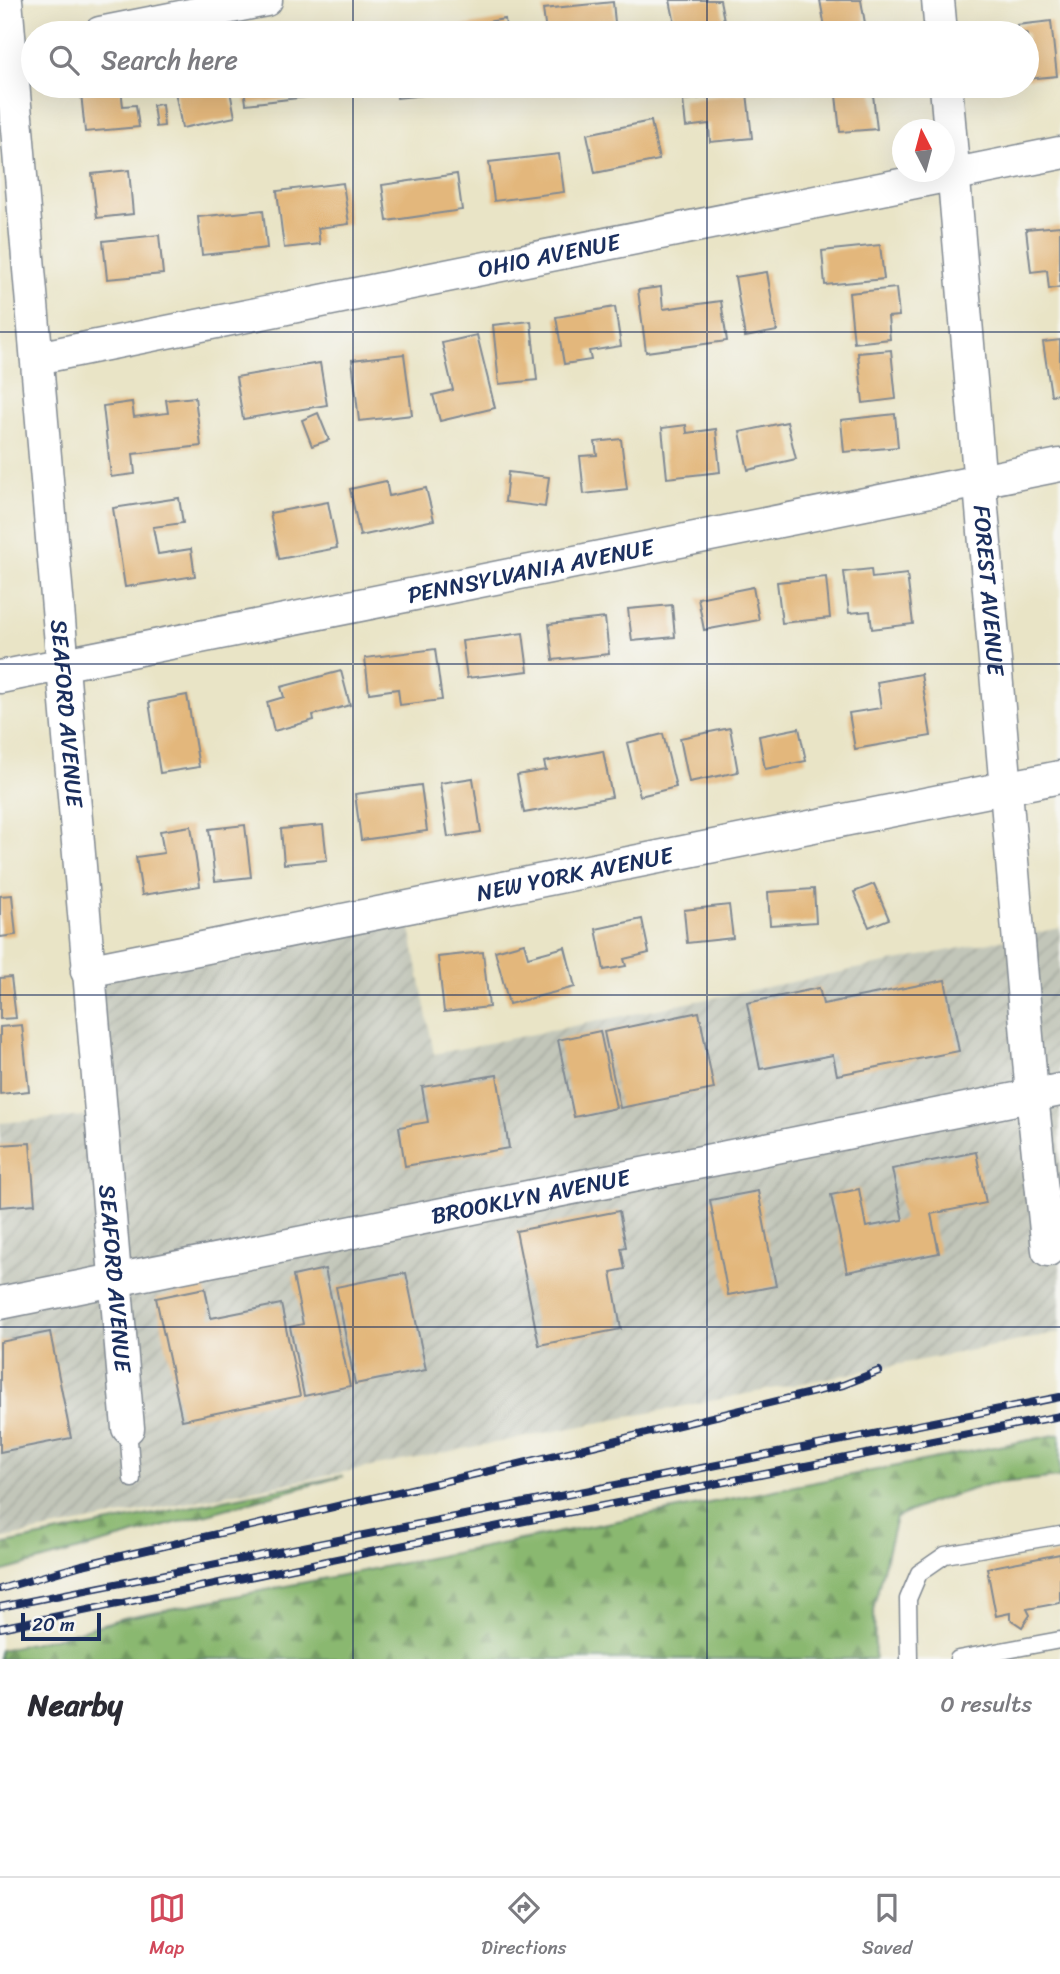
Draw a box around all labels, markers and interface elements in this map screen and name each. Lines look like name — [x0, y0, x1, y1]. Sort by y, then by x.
search box — [21, 21, 1039, 98]
text: Search here — [101, 37, 238, 83]
icon: search — [45, 41, 83, 79]
north arrow — [892, 119, 955, 182]
street label: OHIO AVENUE — [474, 221, 625, 290]
street label: FOREST AVENUE — [961, 503, 1017, 678]
street label: PENNSYLVANIA AVENUE — [404, 526, 658, 616]
street label: SEAFORD AVENUE — [39, 618, 95, 810]
street label: NEW YORK AVENUE — [473, 834, 677, 913]
street label: BROOKLYN AVENUE — [428, 1156, 634, 1236]
street label: SEAFORD AVENUE — [87, 1183, 144, 1375]
text: 20 m — [32, 1608, 75, 1641]
scale bar — [21, 1610, 102, 1642]
text: Nearby — [28, 1678, 123, 1732]
text: 0 results — [940, 1684, 1032, 1725]
tab: Map — [148, 1889, 186, 1964]
tab: Directions — [481, 1889, 567, 1964]
tab: Saved — [862, 1889, 912, 1964]

